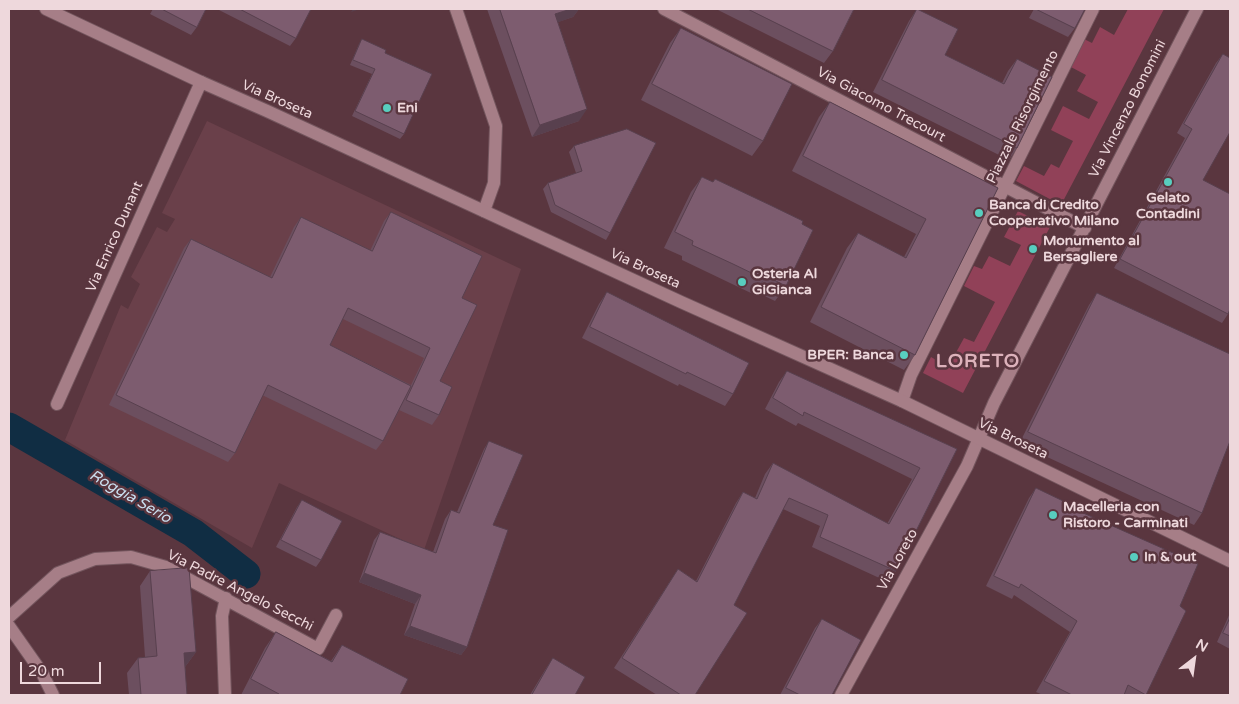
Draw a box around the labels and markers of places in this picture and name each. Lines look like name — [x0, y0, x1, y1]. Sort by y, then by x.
place label: Eni — [397, 100, 418, 116]
marker: Eni — [381, 102, 393, 114]
marker: Gelato Contadini — [1162, 176, 1174, 188]
place label: Gelato Contadini — [1136, 190, 1200, 222]
place label: Banca di Credito Cooperativo Milano — [989, 197, 1119, 230]
marker: Banca di Credito Cooperativo Milano — [973, 207, 985, 219]
place label: Monumento al Bersagliere — [1043, 233, 1140, 266]
marker: Monumento al Bersagliere — [1027, 243, 1039, 255]
place label: Osteria Al GiGianca — [752, 266, 817, 298]
marker: Osteria Al GiGianca — [736, 276, 748, 288]
place label: BPER: Banca — [807, 347, 894, 363]
marker: BPER: Banca — [898, 349, 910, 361]
place label: Macelleria con Ristoro - Carminati — [1063, 499, 1188, 532]
marker: Macelleria con Ristoro - Carminati — [1047, 509, 1059, 521]
place label: In & out — [1144, 549, 1196, 565]
marker: In & out — [1128, 551, 1140, 563]

